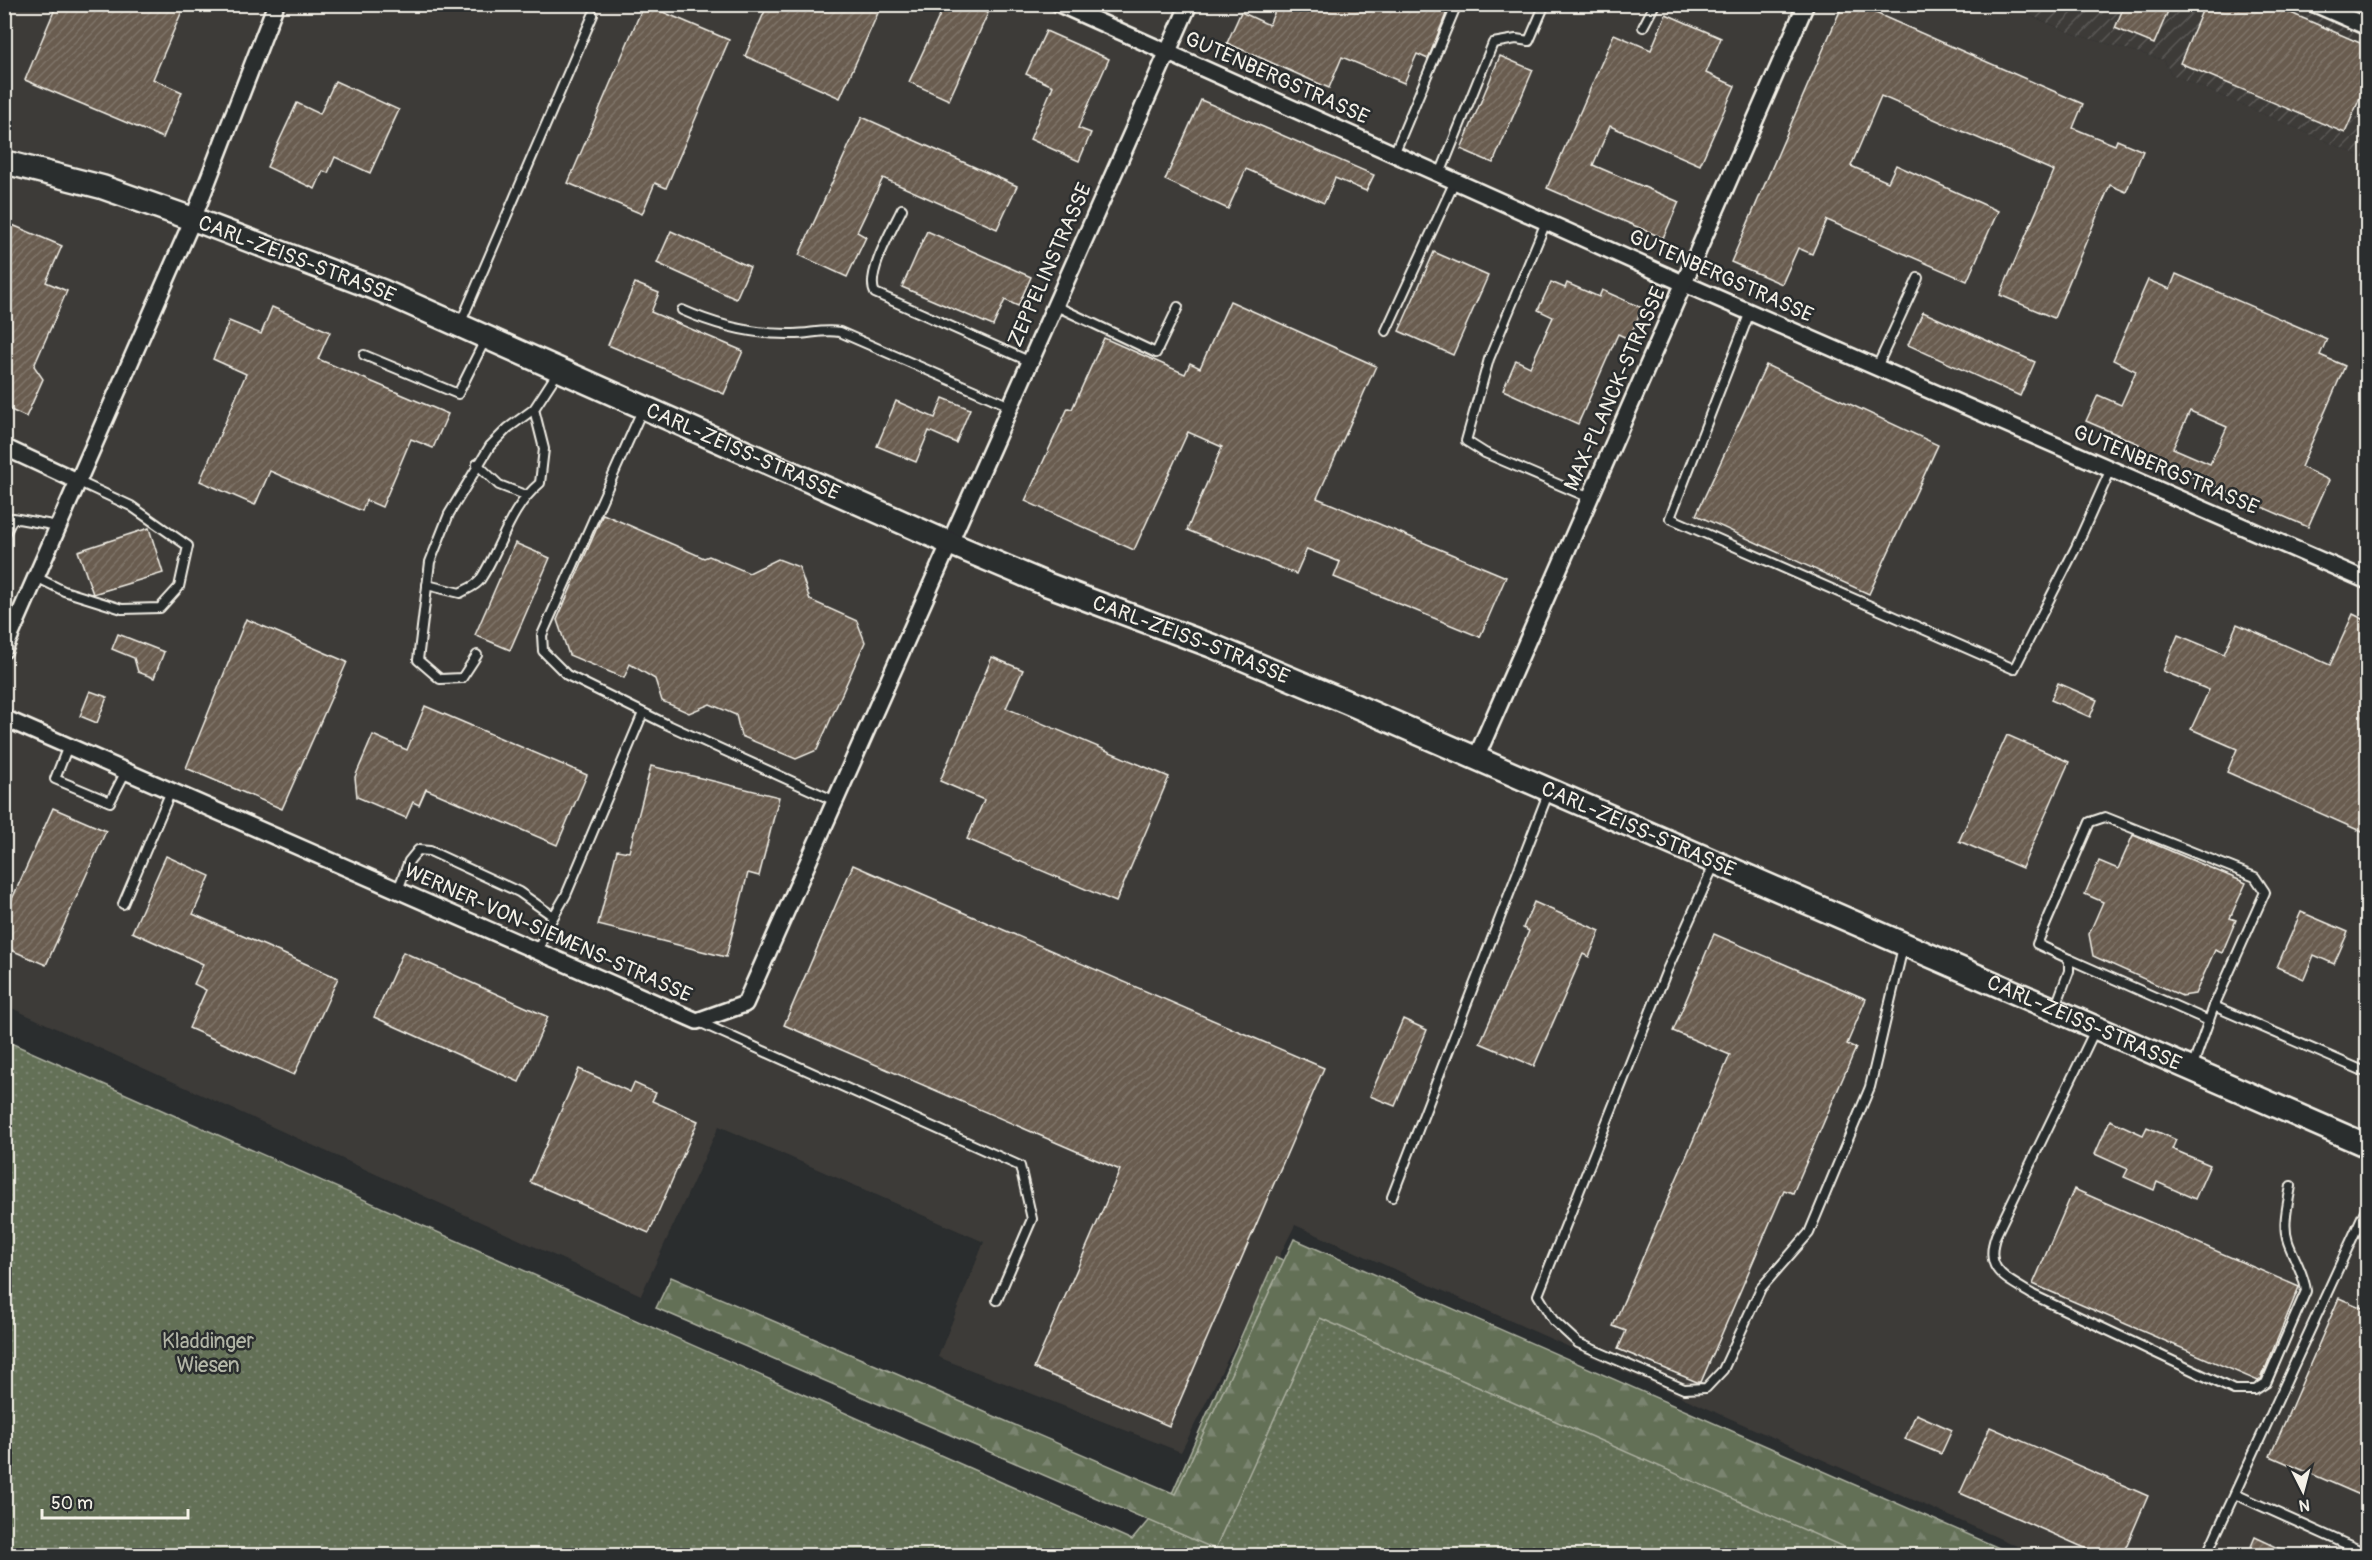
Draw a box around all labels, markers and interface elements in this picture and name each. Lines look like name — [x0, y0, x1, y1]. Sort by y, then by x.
street label: GUTENBERGSTRASSE — [1181, 25, 1373, 131]
street label: ZEPPELINSTRASSE — [1002, 179, 1098, 351]
street label: CARL-ZEISS-STRASSE — [194, 209, 400, 309]
street label: GUTENBERGSTRASSE — [1625, 223, 1817, 329]
street label: MAX-PLANCK-STRASSE — [1558, 283, 1672, 495]
street label: CARL-ZEISS-STRASSE — [642, 397, 844, 506]
street label: GUTENBERGSTRASSE — [2069, 419, 2263, 521]
street label: CARL-ZEISS-STRASSE — [1089, 589, 1294, 690]
street label: CARL-ZEISS-STRASSE — [1537, 775, 1740, 883]
street label: WERNER-VON-SIEMENS-STRASSE — [400, 857, 696, 1009]
street label: CARL-ZEISS-STRASSE — [1983, 969, 2186, 1077]
park label: Kladdinger Wiesen — [162, 1328, 254, 1379]
north arrow — [2273, 1461, 2333, 1521]
scale bar — [42, 1482, 188, 1520]
text: 50 m — [51, 1492, 93, 1515]
text: N — [2298, 1494, 2311, 1515]

